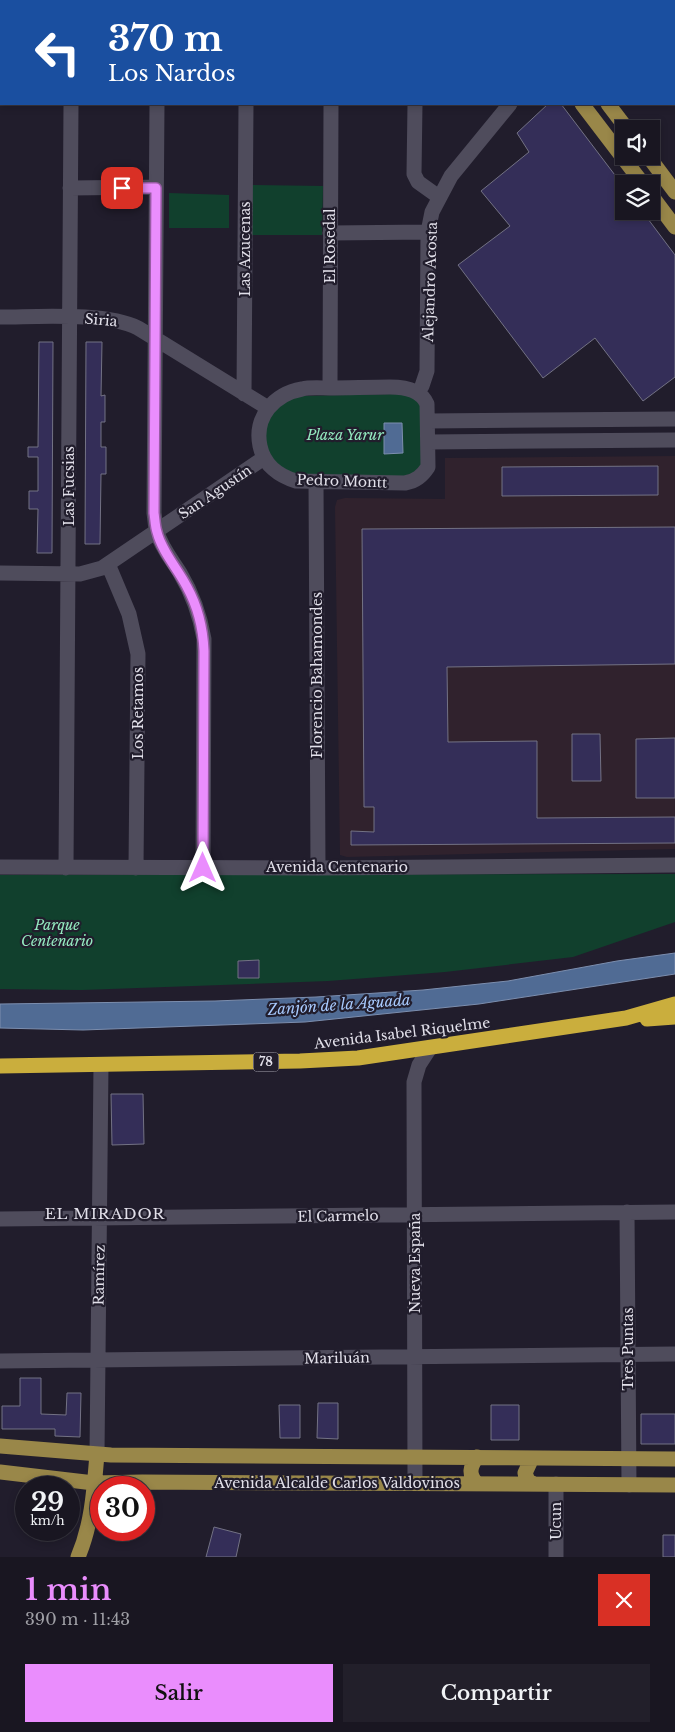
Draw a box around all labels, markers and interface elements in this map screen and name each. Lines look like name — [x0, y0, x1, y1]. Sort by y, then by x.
text: 370 m — [108, 17, 223, 60]
icon: left — [25, 20, 90, 85]
text: Los Nardos — [108, 60, 235, 87]
map controls — [615, 120, 660, 220]
button: sound — [615, 120, 660, 165]
pin — [101, 167, 143, 209]
icon: arrive — [108, 174, 136, 202]
button: layers — [615, 175, 660, 220]
street label: Las Azucenas — [236, 201, 254, 297]
street label: El Rosedal — [321, 208, 339, 283]
street label: Alejandro Acosta — [419, 221, 441, 343]
street label: Siria — [84, 310, 118, 330]
park label: Plaza Yarur — [305, 426, 384, 444]
street label: Las Fucsias — [60, 446, 78, 526]
street label: San Agustín — [175, 461, 255, 523]
street label: Pedro Montt — [296, 470, 388, 492]
street label: Florencio Bahamondes — [308, 592, 326, 758]
street label: Los Retamos — [129, 667, 147, 759]
position arrow — [176, 841, 228, 893]
street label: Avenida Centenario — [265, 858, 408, 876]
park label: Parque Centenario — [21, 916, 93, 950]
water label: Zanjón de la Aguada — [266, 990, 411, 1019]
street label: Avenida Isabel Riquelme — [312, 1013, 491, 1053]
road number: 78 — [254, 1052, 278, 1072]
district label: EL MIRADOR — [45, 1204, 166, 1223]
street label: El Carmelo — [297, 1206, 379, 1226]
street label: Nueva España — [406, 1212, 424, 1313]
street label: Ramírez — [89, 1244, 109, 1306]
street label: Tres Puntas — [619, 1307, 637, 1391]
street label: Mariluán — [304, 1348, 370, 1368]
street label: Avenida Alcalde Carlos Valdovinos — [213, 1474, 460, 1492]
speed limit sign: 30 — [90, 1476, 155, 1541]
text: 29 — [31, 1487, 64, 1518]
street label: Ucun — [547, 1502, 565, 1540]
text: km/h — [30, 1513, 65, 1528]
text: 1 min — [25, 1571, 111, 1608]
button: close — [598, 1574, 650, 1626]
text: 390 m · 11:43 — [25, 1609, 130, 1629]
button: Salir — [25, 1664, 333, 1722]
button: Compartir — [343, 1664, 650, 1722]

